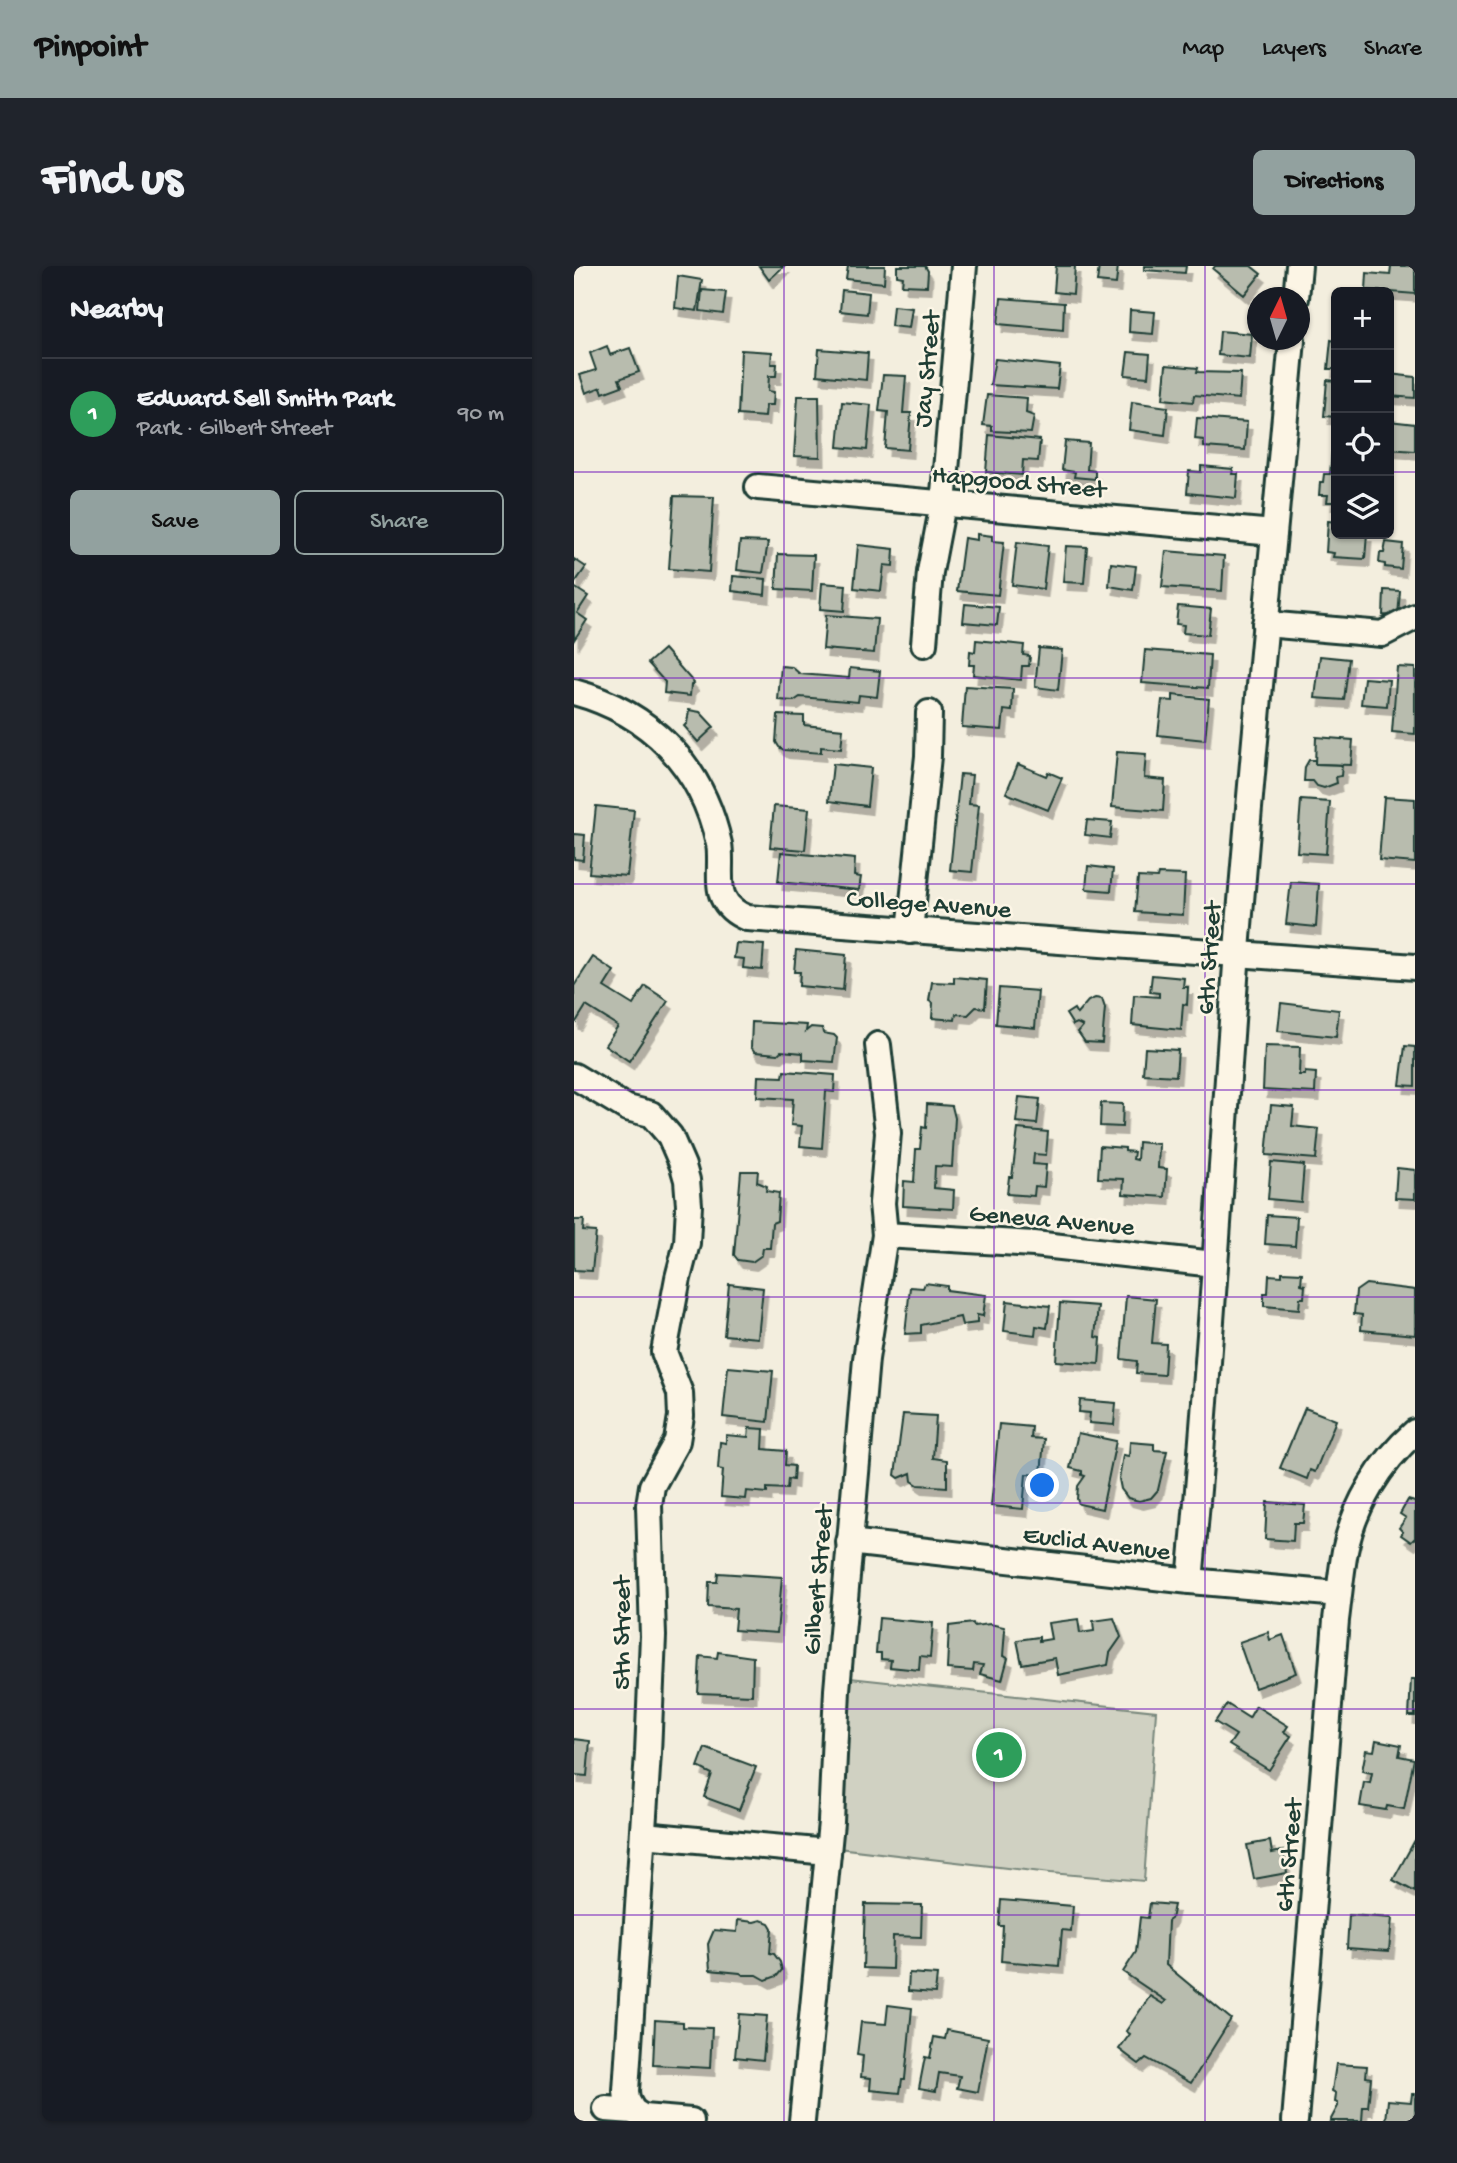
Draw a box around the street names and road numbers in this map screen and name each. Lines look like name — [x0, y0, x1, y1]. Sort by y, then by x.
street label: Jay Street — [909, 308, 950, 429]
street label: Hapgood Street — [930, 461, 1109, 508]
street label: College Avenue — [845, 885, 1013, 928]
street label: 6th Street — [1192, 898, 1231, 1016]
street label: Geneva Avenue — [968, 1200, 1136, 1245]
street label: Gilbert Street — [798, 1502, 843, 1657]
street label: Euclid Avenue — [1021, 1521, 1172, 1570]
street label: 5th Street — [609, 1574, 640, 1690]
street label: 6th Street — [1271, 1795, 1312, 1913]

